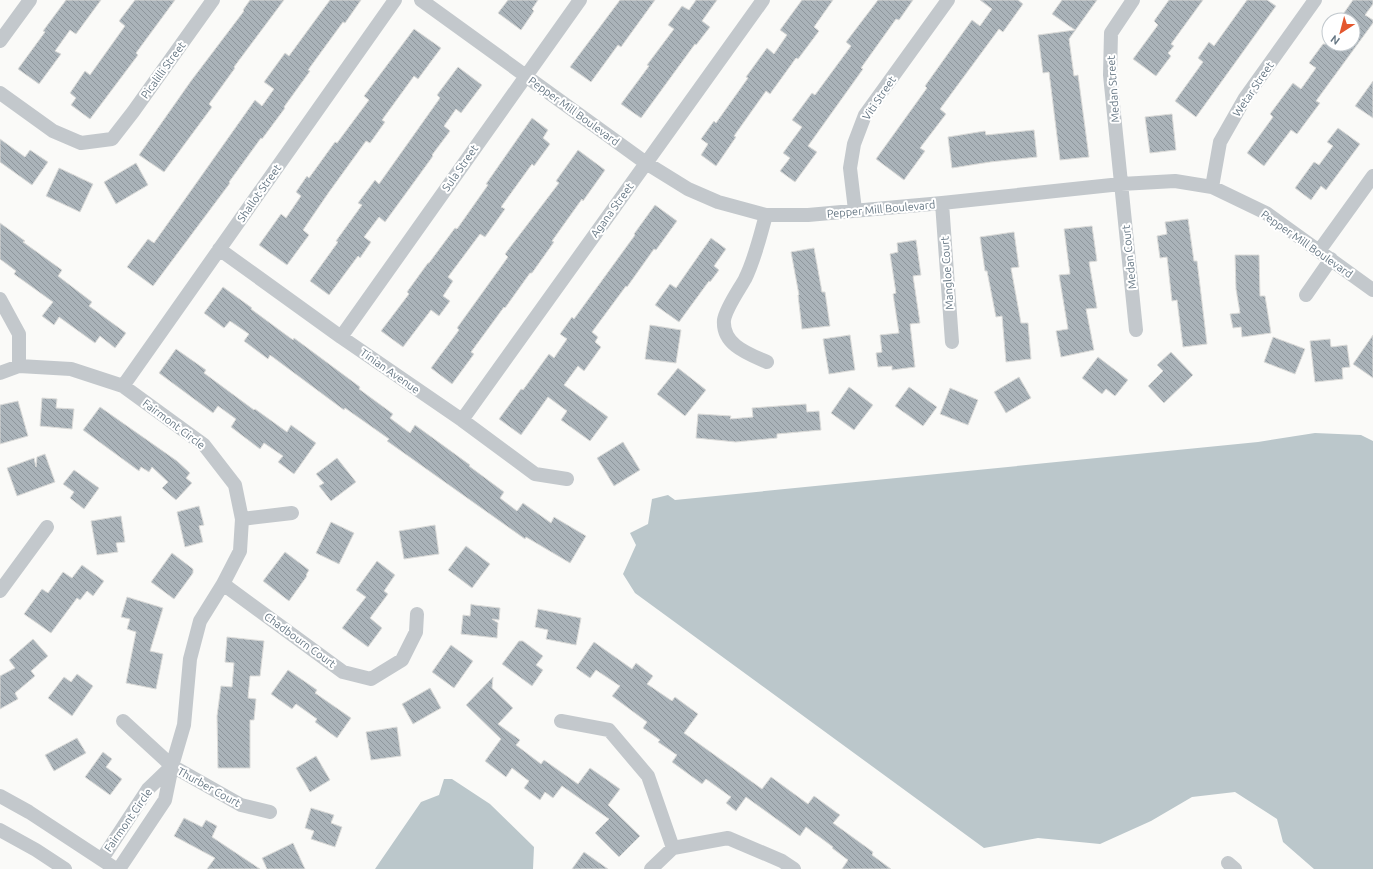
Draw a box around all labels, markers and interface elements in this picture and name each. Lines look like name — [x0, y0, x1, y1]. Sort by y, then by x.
north arrow — [1321, 12, 1361, 52]
text: N — [1328, 33, 1342, 47]
street label: Picalilli Street — [138, 39, 188, 101]
street label: Medan Street — [1105, 54, 1121, 123]
street label: Wetar Street — [1230, 59, 1276, 119]
street label: Viti Street — [860, 73, 898, 122]
street label: Pepper Mill Boulevard — [526, 74, 622, 148]
street label: Sula Street — [440, 142, 481, 193]
street label: Shallot Street — [235, 161, 284, 224]
street label: Agana Street — [588, 180, 636, 240]
street label: Pepper Mill Boulevard — [826, 198, 936, 220]
street label: Pepper Mill Boulevard — [1259, 208, 1355, 280]
street label: Medan Court — [1120, 224, 1138, 290]
street label: Mangloe Court — [938, 235, 956, 310]
street label: Tinian Avenue — [358, 346, 422, 396]
street label: Fairmont Circle — [141, 397, 207, 451]
street label: Chadbourn Court — [262, 610, 339, 670]
street label: Thurber Court — [175, 765, 243, 810]
street label: Fairmont Circle — [102, 786, 154, 854]

